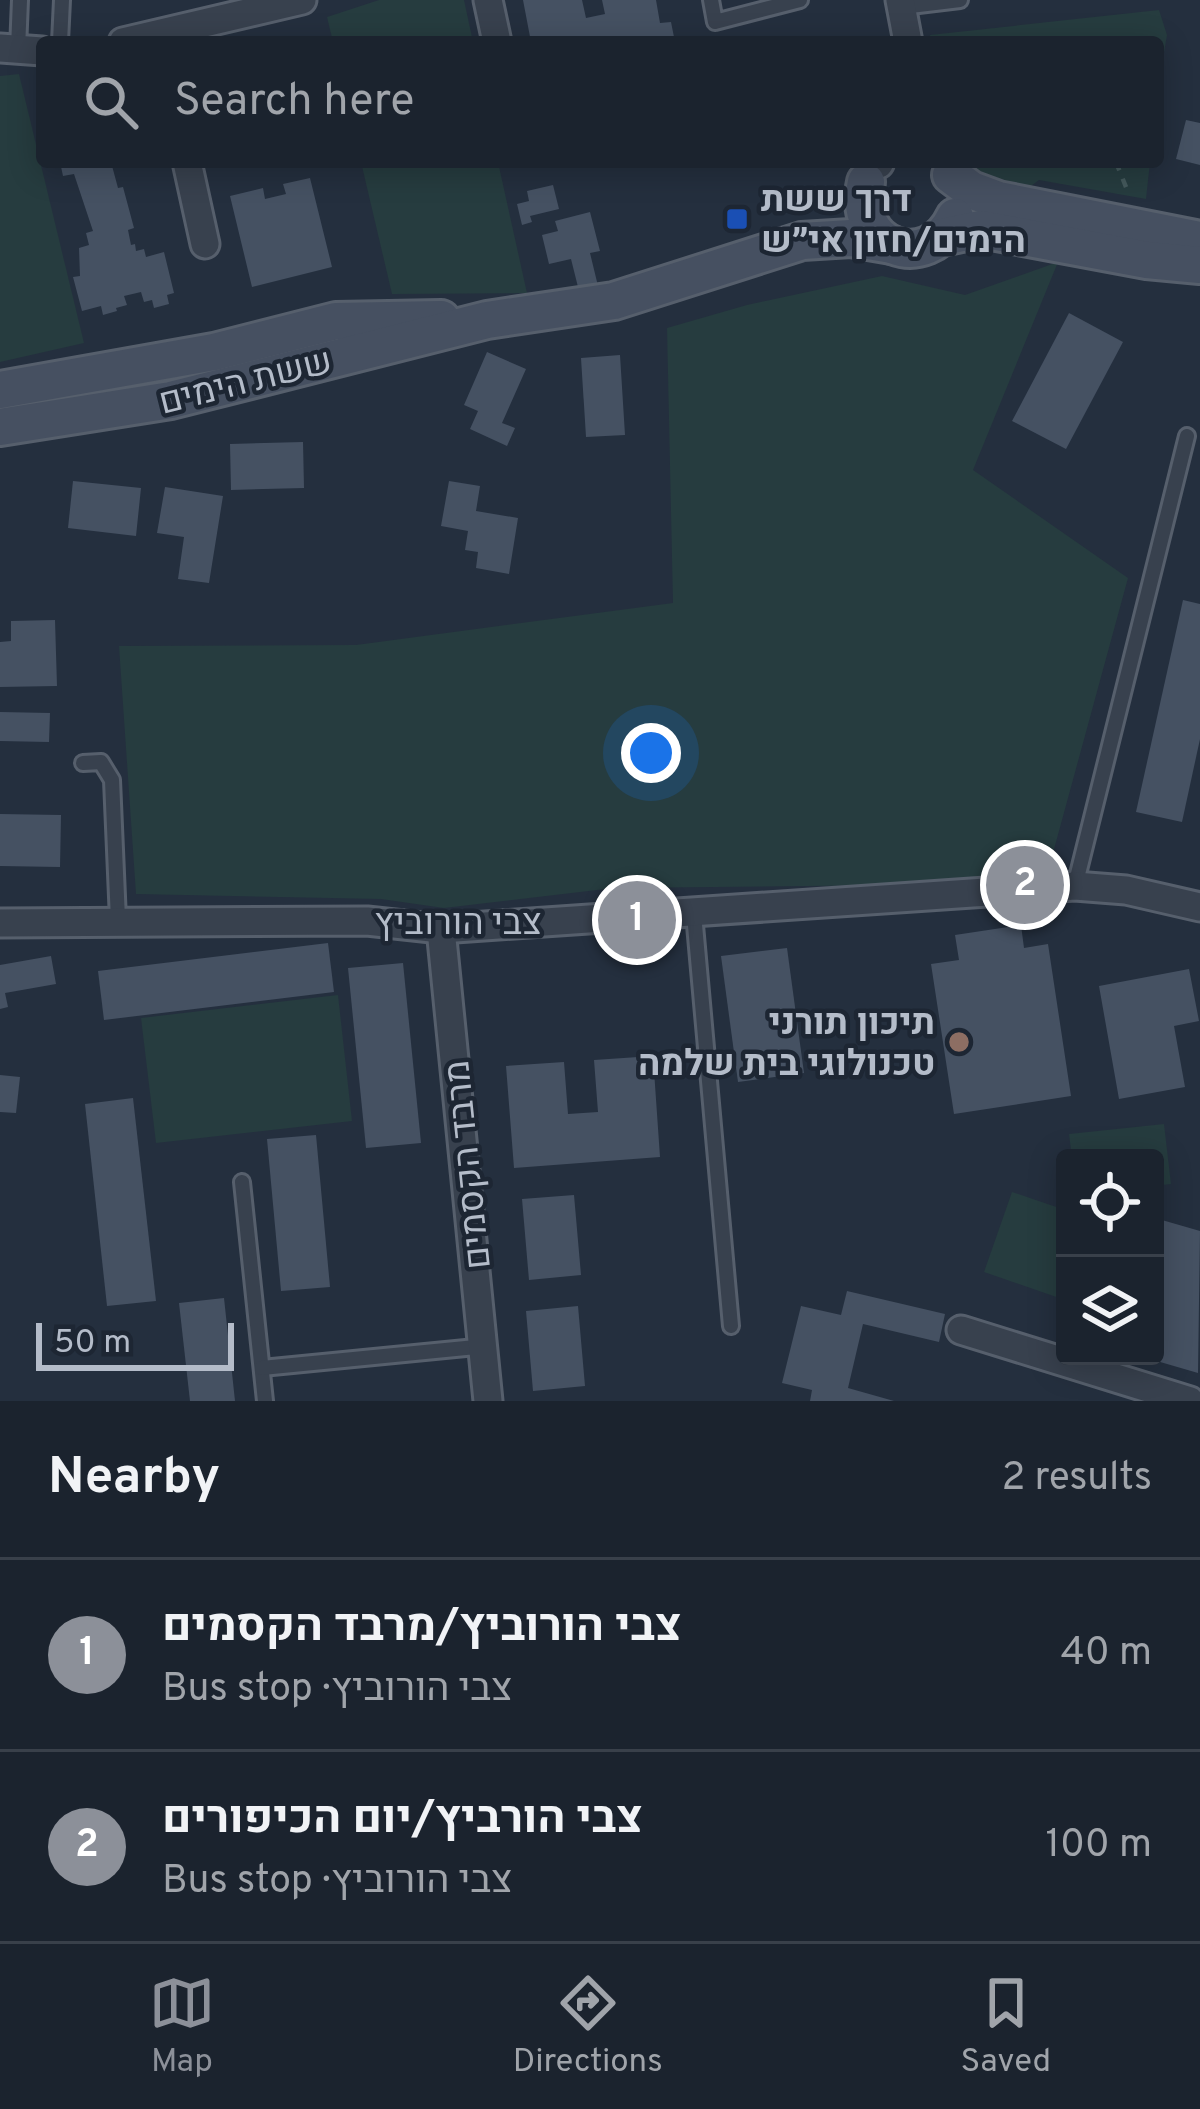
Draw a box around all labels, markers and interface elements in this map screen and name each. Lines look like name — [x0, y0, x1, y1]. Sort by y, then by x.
search box — [36, 36, 1164, 168]
icon: search — [78, 69, 144, 135]
text: Search here — [174, 74, 414, 131]
place label: דרך ששת הימים/חזון אי״ש — [761, 179, 1026, 266]
marker: דרך ששת הימים/חזון אי״ש — [724, 206, 750, 232]
street label: ששת הימים — [155, 340, 337, 428]
your location — [621, 723, 681, 783]
pin: 2 — [986, 840, 1064, 930]
pin: 1 — [598, 875, 676, 965]
street label: צבי הורוביץ — [374, 902, 542, 948]
place label: תיכון תורני טכנולוגי בית שלמה — [638, 1002, 935, 1089]
marker: תיכון תורני טכנולוגי בית שלמה — [946, 1029, 972, 1055]
street label: מרבד הקסמים — [436, 1058, 504, 1271]
map controls — [1056, 1149, 1164, 1365]
button: locate — [1056, 1149, 1164, 1257]
button: layers — [1056, 1257, 1164, 1365]
scale bar — [36, 1317, 234, 1370]
text: 50 m — [54, 1323, 131, 1365]
text: Nearby — [48, 1447, 220, 1512]
text: 2 results — [1001, 1455, 1152, 1504]
text: צבי הורוביץ/מרבד הקסמים — [162, 1600, 681, 1657]
text: 1 — [79, 1630, 95, 1679]
text: 40 m — [1061, 1630, 1152, 1679]
text: Bus stop · צבי הורוביץ — [162, 1666, 512, 1715]
text: צבי הורביץ/יום הכיפורים — [162, 1792, 643, 1849]
text: 2 — [75, 1822, 99, 1871]
text: 100 m — [1045, 1822, 1152, 1871]
text: Bus stop · צבי הורוביץ — [162, 1858, 512, 1907]
tab: Map — [149, 1970, 215, 2084]
tab: Directions — [513, 1970, 663, 2084]
tab: Saved — [960, 1970, 1051, 2084]

